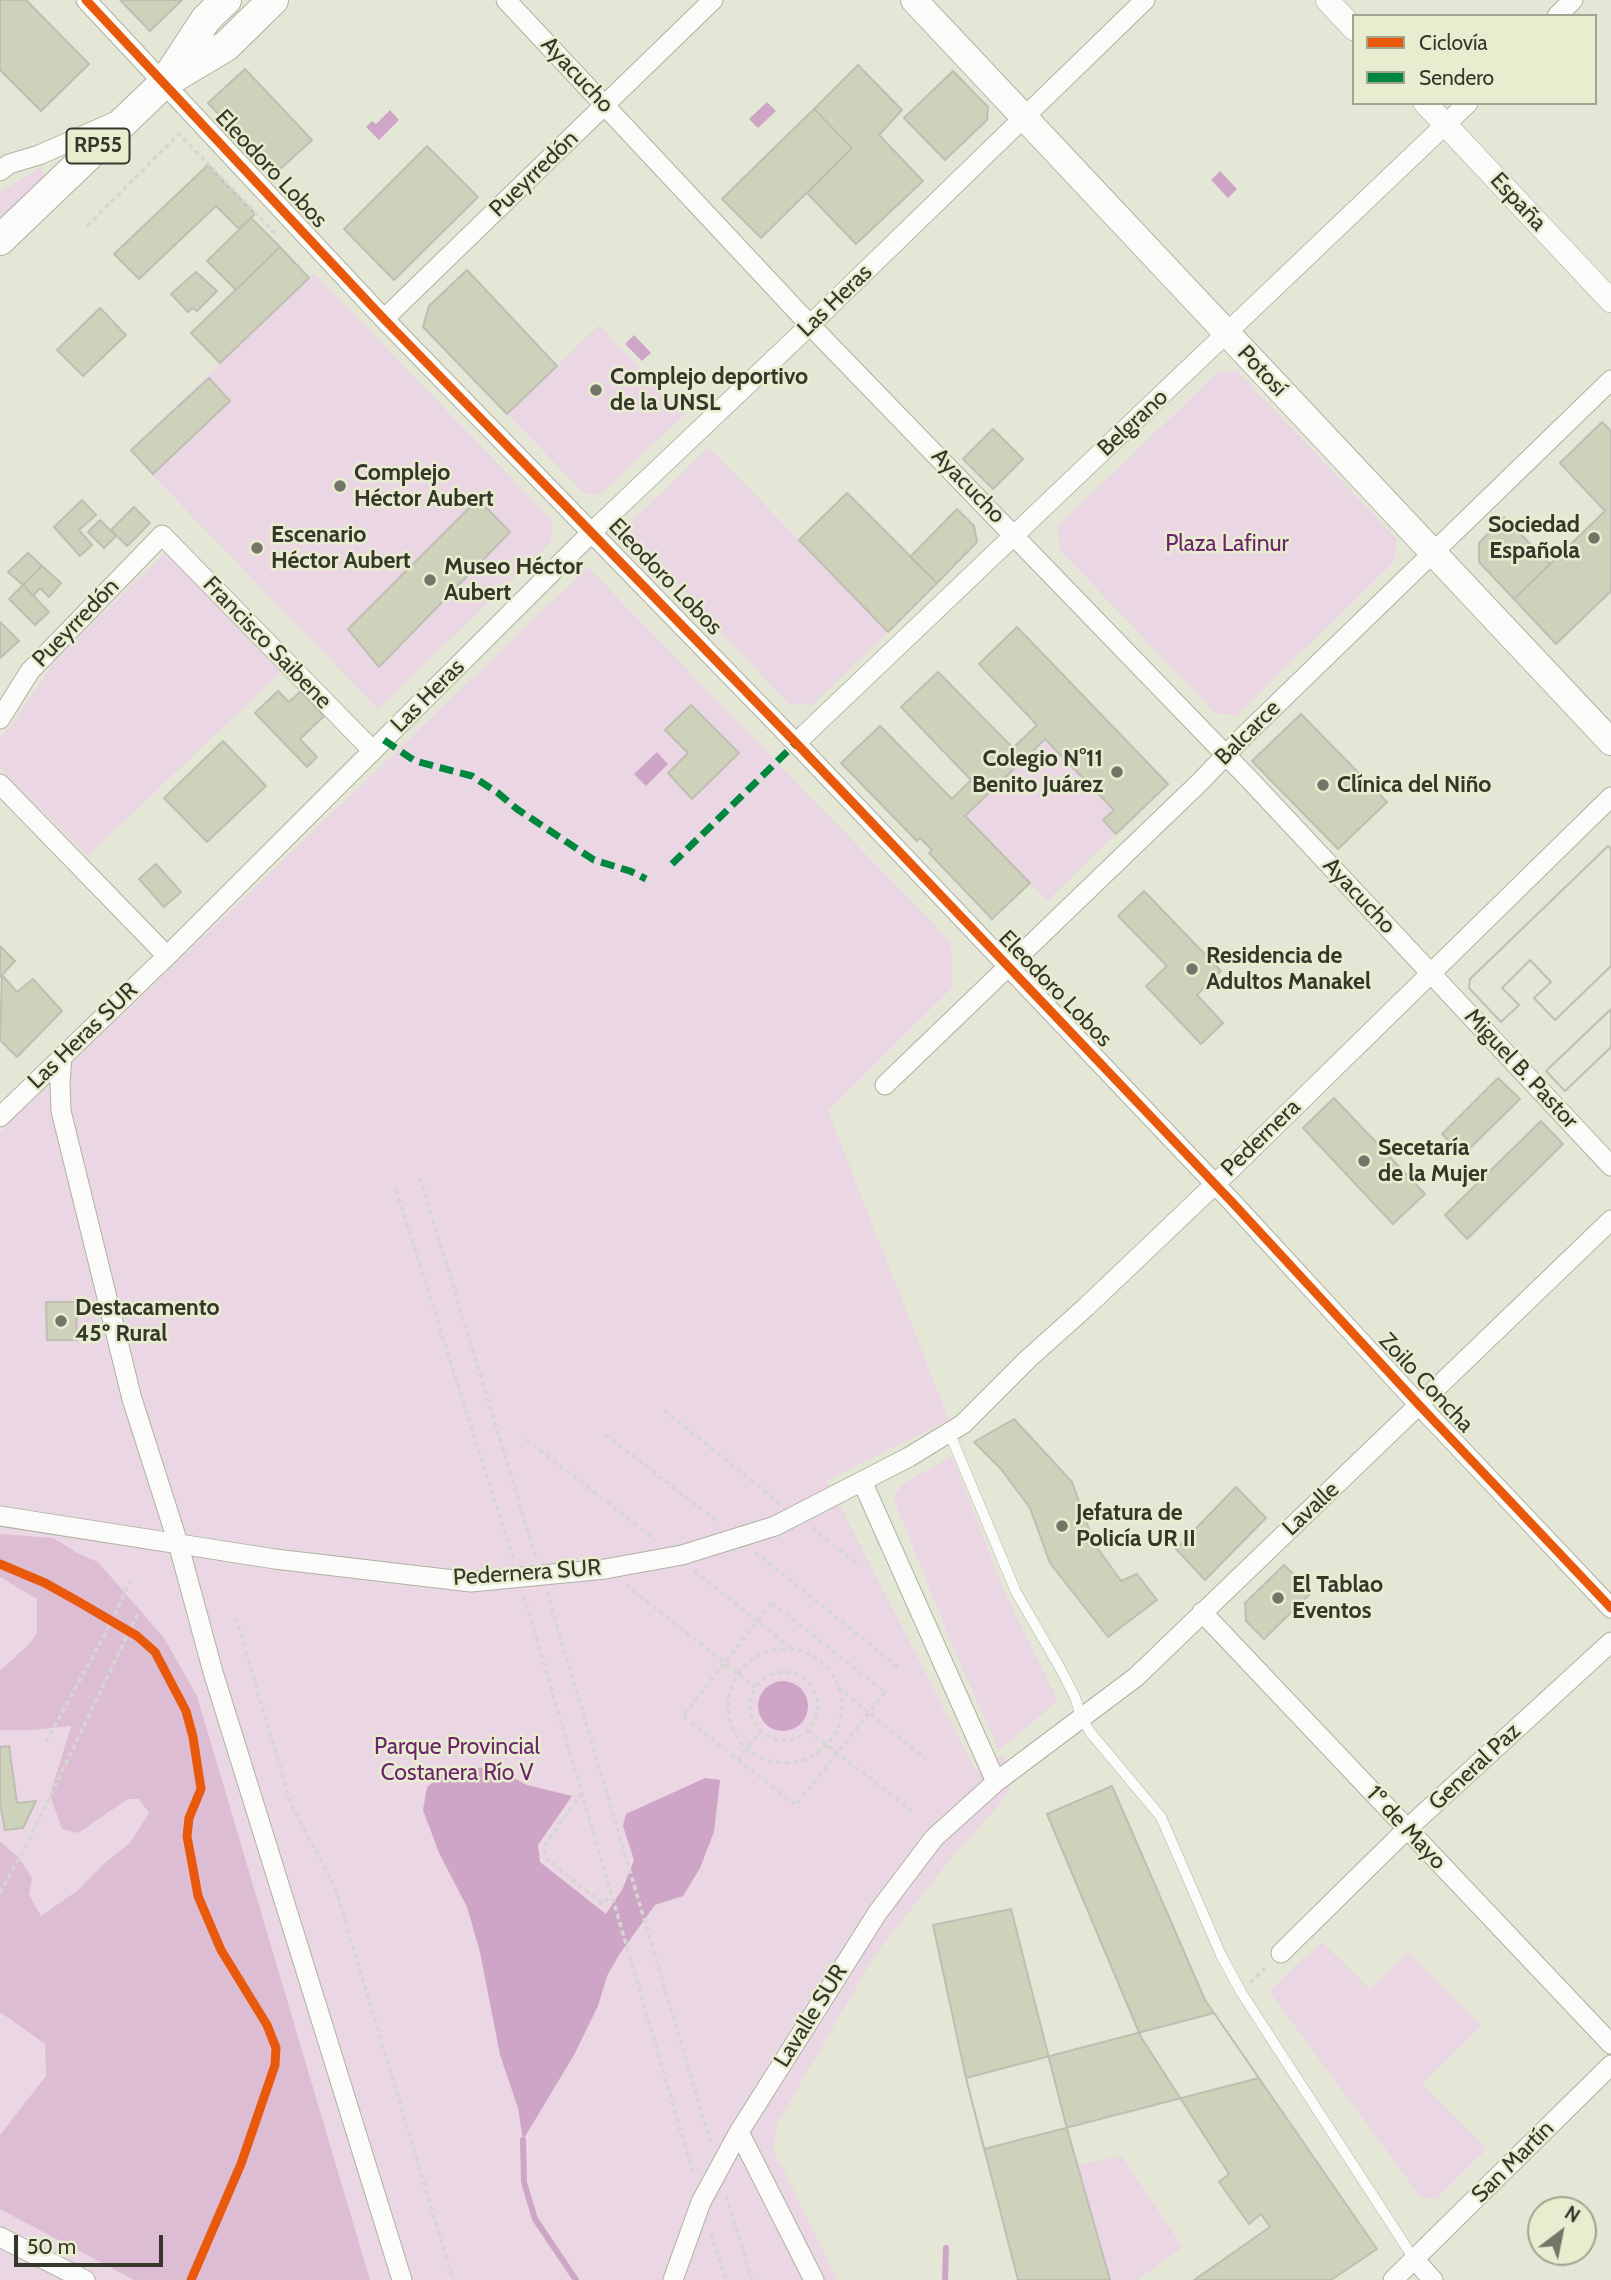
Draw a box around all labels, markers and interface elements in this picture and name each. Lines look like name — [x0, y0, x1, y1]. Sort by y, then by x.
legend — [1352, 14, 1597, 105]
text: Ciclovía — [1419, 30, 1488, 55]
street label: Ayacucho — [535, 31, 619, 119]
text: Sendero — [1419, 65, 1494, 90]
street label: Eleodoro Lobos — [209, 104, 333, 234]
street label: Pueyrredón — [484, 125, 584, 223]
road number: RP55 — [66, 128, 130, 164]
street label: España — [1484, 167, 1552, 237]
street label: Las Heras — [792, 259, 878, 343]
street label: Potosí — [1231, 340, 1293, 402]
place label: Complejo deportivo de la UNSL — [610, 363, 808, 417]
marker: Complejo deportivo de la UNSL — [588, 382, 604, 398]
street label: Belgrano — [1092, 384, 1174, 462]
street label: Ayacucho — [925, 443, 1011, 529]
place label: Complejo Héctor Aubert — [354, 459, 494, 513]
marker: Complejo Héctor Aubert — [332, 478, 348, 494]
place label: Sociedad Española — [1488, 511, 1580, 565]
street label: Eleodoro Lobos — [602, 513, 728, 641]
place label: Escenario Héctor Aubert — [271, 521, 411, 575]
park label: Plaza Lafinur — [1165, 530, 1289, 558]
marker: Sociedad Española — [1586, 530, 1602, 546]
marker: Escenario Héctor Aubert — [249, 540, 265, 556]
place label: Museo Héctor Aubert — [444, 553, 583, 607]
street label: Francisco Saibene — [197, 571, 337, 715]
marker: Museo Héctor Aubert — [422, 572, 438, 588]
street label: Pueyrredón — [27, 573, 125, 673]
street label: Las Heras — [385, 653, 471, 739]
street label: Balcarce — [1210, 695, 1286, 771]
place label: Colegio N°11 Benito Juárez — [972, 745, 1103, 799]
marker: Colegio N°11 Benito Juárez — [1109, 764, 1125, 780]
place label: Clínica del Niño — [1337, 771, 1491, 799]
marker: Clínica del Niño — [1315, 777, 1331, 793]
street label: Ayacucho — [1317, 852, 1401, 940]
street label: Eleodoro Lobos — [992, 925, 1118, 1053]
place label: Residencia de Adultos Manakel — [1206, 942, 1371, 996]
marker: Residencia de Adultos Manakel — [1184, 961, 1200, 977]
street label: Las Heras SUR — [22, 977, 144, 1095]
street label: Miguel B. Pastor — [1458, 1003, 1584, 1135]
street label: Pedernera — [1216, 1094, 1306, 1182]
place label: Secetaría de la Mujer — [1378, 1134, 1487, 1188]
marker: Secetaría de la Mujer — [1356, 1153, 1372, 1169]
place label: Destacamento 45º Rural — [75, 1294, 220, 1348]
marker: Destacamento 45º Rural — [53, 1313, 69, 1329]
street label: Zoilo Concha — [1373, 1328, 1479, 1438]
street label: Lavalle — [1277, 1476, 1345, 1542]
place label: Jefatura de Policía UR II — [1076, 1499, 1196, 1553]
marker: Jefatura de Policía UR II — [1054, 1518, 1070, 1534]
street label: Pedernera SUR — [452, 1554, 602, 1592]
place label: El Tablao Eventos — [1292, 1571, 1383, 1625]
marker: El Tablao Eventos — [1270, 1590, 1286, 1606]
street label: General Paz — [1423, 1718, 1527, 1816]
park label: Parque Provincial Costanera Río V — [374, 1733, 540, 1787]
street label: 1º de Mayo — [1360, 1781, 1452, 1875]
street label: Lavalle SUR — [769, 1959, 853, 2073]
street label: San Martín — [1466, 2115, 1560, 2209]
north arrow — [1527, 2196, 1597, 2266]
text: N — [1561, 2201, 1584, 2228]
scale bar — [18, 2220, 166, 2264]
text: 50 m — [27, 2234, 76, 2259]

